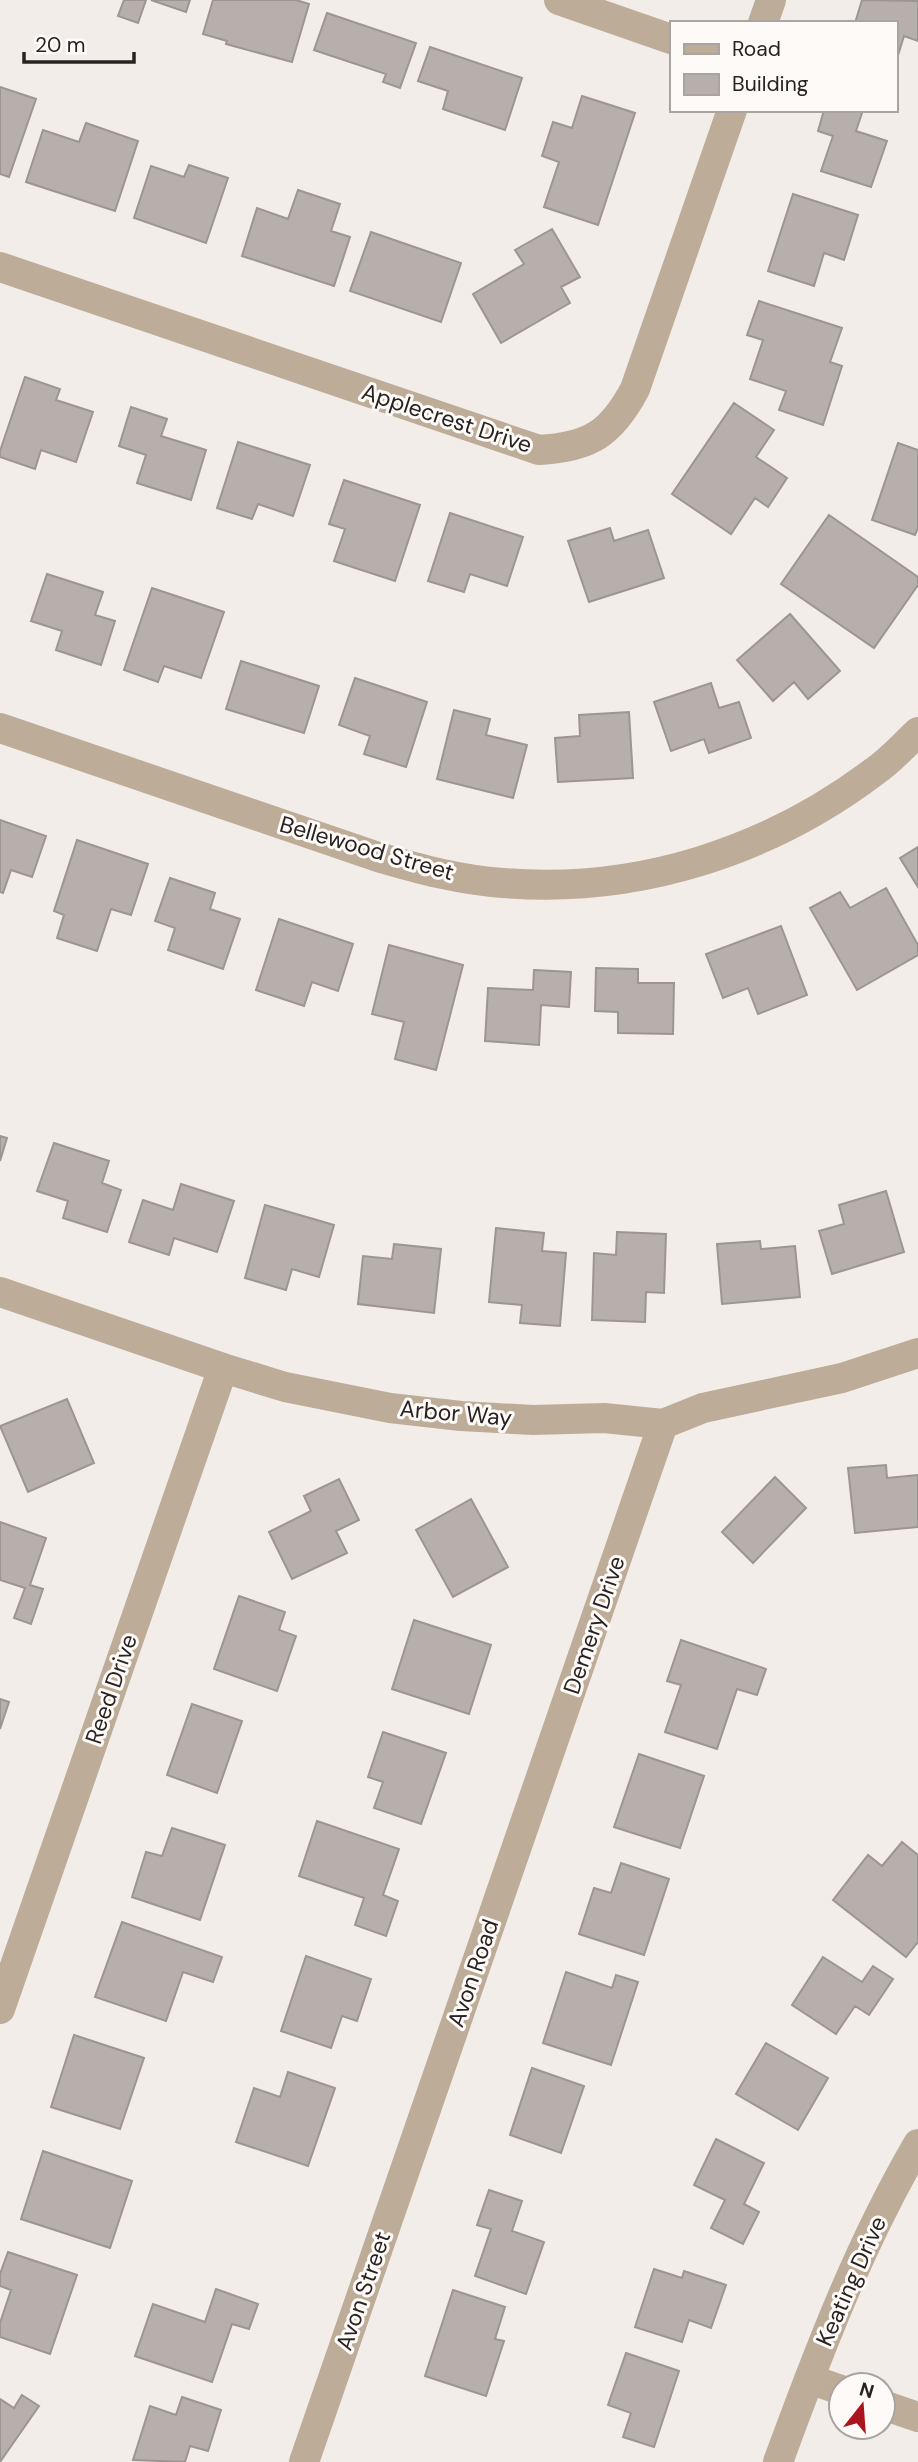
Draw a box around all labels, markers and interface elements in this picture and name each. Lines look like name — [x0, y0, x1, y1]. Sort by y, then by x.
scale bar — [24, 21, 135, 65]
legend — [670, 21, 897, 112]
text: 20 m — [35, 31, 86, 59]
text: Road — [732, 35, 781, 63]
text: Building — [732, 70, 809, 98]
street label: Applecrest Drive — [358, 376, 536, 460]
street label: Bellewood Street — [276, 809, 458, 887]
street label: Arbor Way — [399, 1393, 514, 1433]
street label: Demery Drive — [556, 1552, 632, 1698]
street label: Reed Drive — [78, 1630, 144, 1748]
street label: Avon Road — [441, 1915, 505, 2031]
street label: Keating Drive — [809, 2211, 893, 2351]
street label: Avon Street — [329, 2228, 397, 2354]
north arrow — [827, 2371, 897, 2441]
text: N — [857, 2376, 877, 2404]

